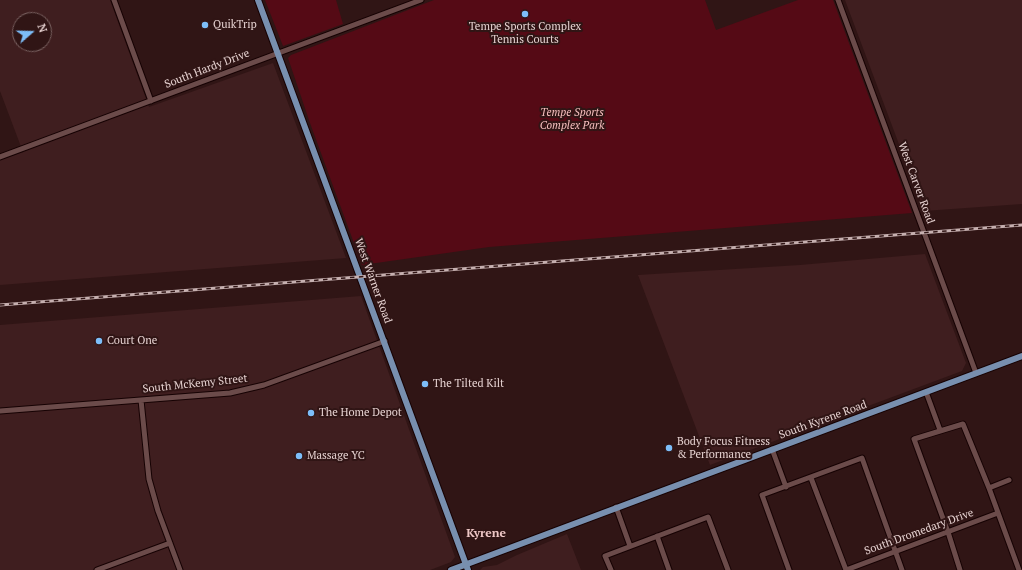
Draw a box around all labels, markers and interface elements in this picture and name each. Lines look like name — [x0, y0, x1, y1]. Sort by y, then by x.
marker: Tempe Sports Complex Tennis Courts — [520, 9, 530, 19]
north arrow — [12, 12, 52, 52]
place label: QuikTrip — [213, 18, 257, 32]
marker: QuikTrip — [200, 20, 210, 30]
place label: Tempe Sports Complex Tennis Courts — [469, 20, 581, 46]
text: N — [34, 22, 50, 35]
street label: South Hardy Drive — [163, 47, 251, 91]
park label: Tempe Sports Complex Park — [540, 106, 604, 132]
street label: West Carver Road — [895, 140, 937, 226]
street label: West Warner Road — [352, 237, 394, 325]
place label: Court One — [107, 334, 157, 348]
marker: Court One — [94, 336, 104, 346]
street label: South McKemy Street — [142, 372, 248, 396]
place label: The Tilted Kilt — [433, 377, 504, 391]
marker: The Tilted Kilt — [420, 379, 430, 389]
street label: South Kyrene Road — [777, 398, 869, 442]
place label: The Home Depot — [319, 406, 402, 420]
marker: The Home Depot — [306, 408, 316, 418]
place label: Body Focus Fitness & Performance — [677, 435, 770, 461]
marker: Body Focus Fitness & Performance — [664, 443, 674, 453]
place label: Massage YC — [307, 449, 365, 463]
marker: Massage YC — [294, 451, 304, 461]
street label: South Dromedary Drive — [863, 506, 975, 558]
district label: Kyrene — [466, 527, 506, 541]

